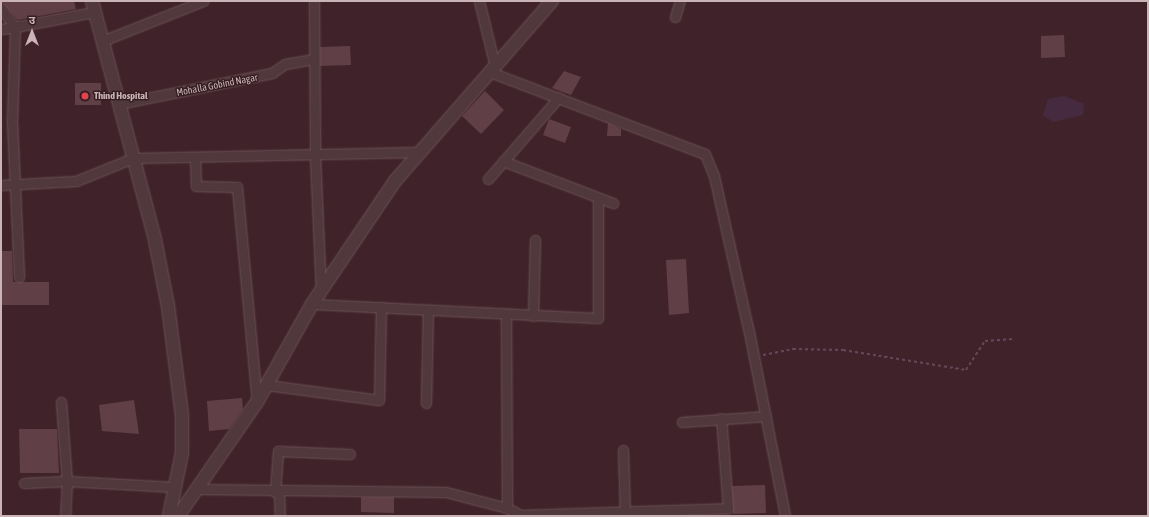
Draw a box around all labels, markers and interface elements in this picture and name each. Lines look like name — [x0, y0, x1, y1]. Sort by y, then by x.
north arrow — [12, 12, 52, 52]
text: उ — [29, 14, 35, 26]
street label: Mohalla Gobind Nagar — [175, 71, 259, 99]
marker: Thind Hospital — [79, 90, 91, 102]
place label: Thind Hospital — [94, 90, 148, 102]

